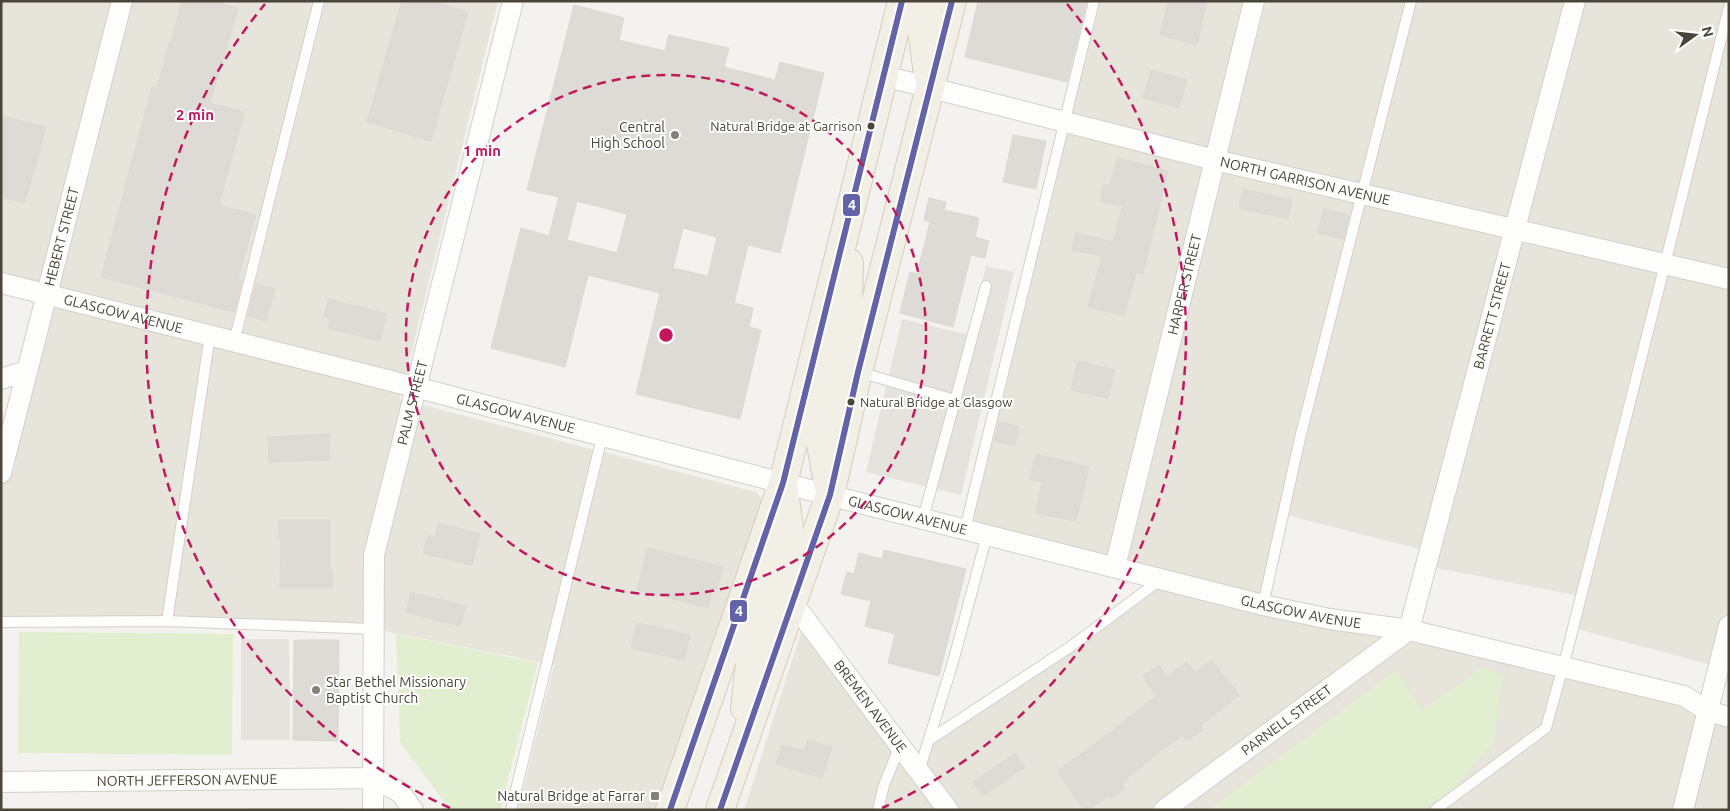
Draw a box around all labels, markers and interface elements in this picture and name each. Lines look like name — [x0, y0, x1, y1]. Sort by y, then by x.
north arrow — [1670, 10, 1720, 60]
text: N — [1698, 25, 1717, 39]
text: 2 min — [176, 106, 214, 123]
place label: Central High School — [591, 119, 665, 151]
place label: Natural Bridge at Garrison — [710, 119, 862, 133]
marker: Natural Bridge at Garrison — [866, 121, 876, 131]
marker: Central High School — [669, 129, 681, 141]
text: 1 min — [463, 142, 501, 159]
street label: NORTH GARRISON AVENUE — [1219, 153, 1392, 208]
street label: HEBERT STREET — [41, 185, 82, 288]
line badge: 4 — [842, 193, 861, 217]
text: 4 — [848, 197, 856, 213]
street label: HARPER STREET — [1164, 232, 1205, 336]
street label: BARRETT STREET — [1470, 260, 1514, 371]
street label: GLASGOW AVENUE — [62, 291, 185, 336]
centre of rings — [657, 326, 675, 344]
street label: PALM STREET — [394, 358, 431, 447]
street label: GLASGOW AVENUE — [455, 390, 577, 437]
place label: Natural Bridge at Glasgow — [860, 395, 1012, 409]
marker: Natural Bridge at Glasgow — [846, 397, 856, 407]
street label: GLASGOW AVENUE — [846, 492, 969, 538]
street label: GLASGOW AVENUE — [1239, 592, 1362, 631]
line badge: 4 — [729, 599, 748, 623]
text: 4 — [735, 603, 743, 619]
street label: BREMEN AVENUE — [831, 657, 910, 756]
place label: Star Bethel Missionary Baptist Church — [326, 674, 466, 706]
street label: PARNELL STREET — [1238, 681, 1335, 759]
marker: Star Bethel Missionary Baptist Church — [310, 684, 322, 696]
street label: NORTH JEFFERSON AVENUE — [97, 771, 277, 789]
place label: Natural Bridge at Farrar — [497, 788, 646, 804]
marker: Natural Bridge at Farrar — [649, 790, 661, 802]

